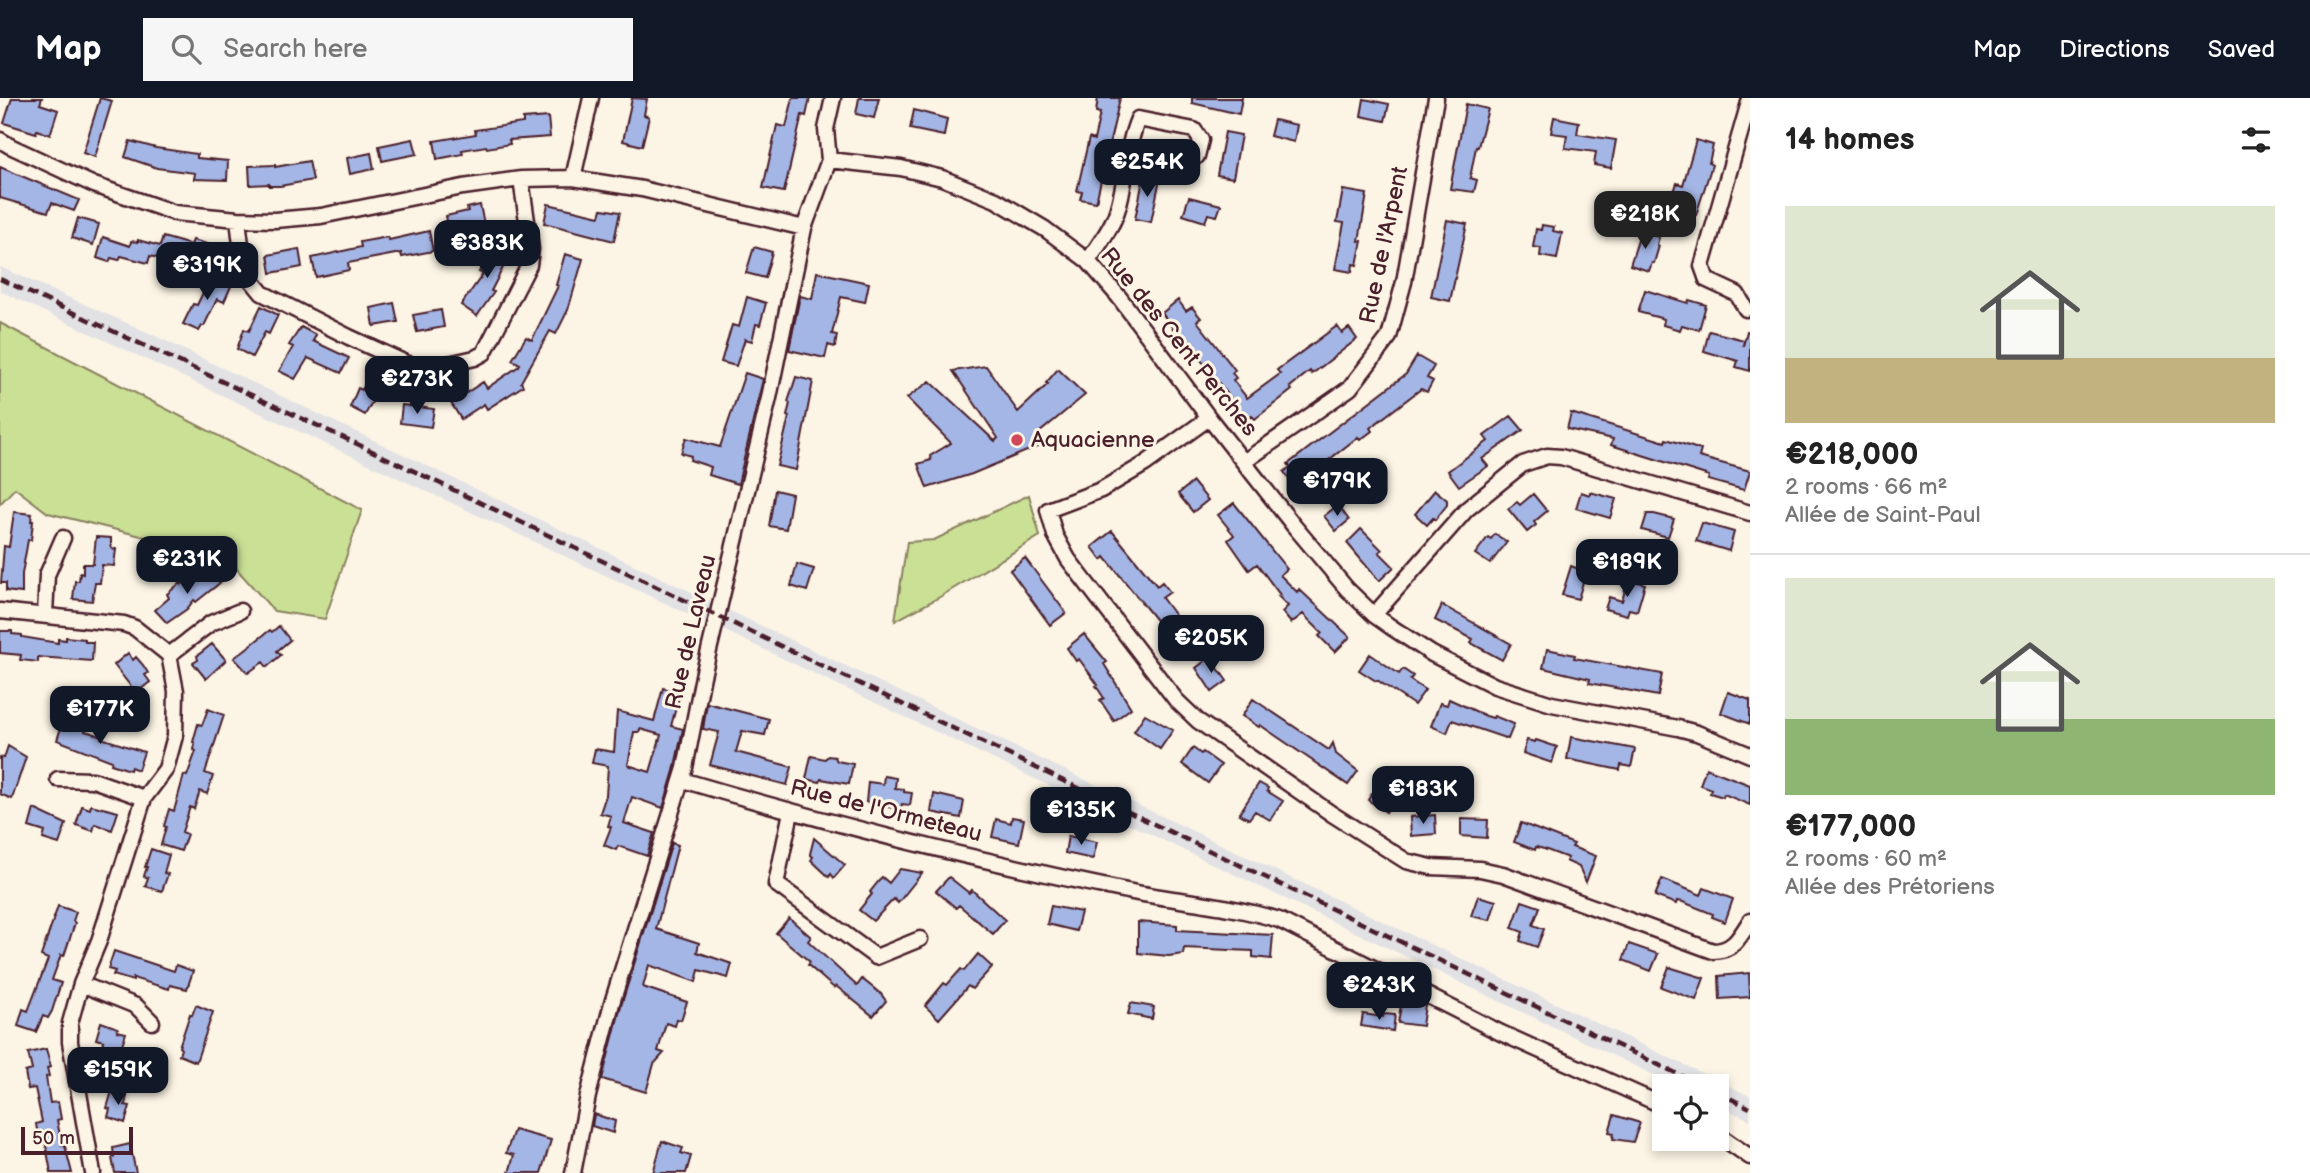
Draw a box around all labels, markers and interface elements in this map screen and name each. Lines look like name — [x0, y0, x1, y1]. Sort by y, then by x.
search box — [143, 18, 633, 81]
text: Map — [35, 29, 101, 69]
icon: search — [167, 30, 205, 68]
text: Search here — [223, 34, 367, 65]
text: Map — [1973, 35, 2021, 64]
text: Directions — [2059, 35, 2170, 64]
text: Saved — [2208, 35, 2275, 64]
icon: filters — [2237, 121, 2275, 159]
text: 14 homes — [1785, 122, 1914, 158]
pin: €254K — [1098, 140, 1196, 199]
text: €254K — [1110, 148, 1184, 176]
street label: Rue de l'Arpent — [1354, 164, 1414, 326]
pin: €218K — [1596, 192, 1694, 251]
text: €218K — [1610, 200, 1680, 228]
pin: €383K — [438, 220, 536, 280]
text: €383K — [450, 229, 524, 257]
pin: €319K — [158, 242, 256, 302]
street label: Rue des Cent Perches — [1094, 242, 1264, 442]
text: €319K — [172, 251, 242, 279]
icon: home — [1967, 252, 2093, 378]
pin: €273K — [368, 356, 466, 416]
text: €273K — [381, 365, 453, 393]
place label: Aquacienne — [1031, 426, 1155, 454]
marker: Aquacienne — [1009, 432, 1025, 448]
text: €218,000 — [1785, 437, 1918, 473]
pin: €179K — [1288, 458, 1386, 518]
text: €179K — [1303, 467, 1371, 495]
text: 2 rooms · 66 m² — [1785, 473, 1947, 501]
text: Allée de Saint-Paul — [1785, 501, 1981, 529]
pin: €231K — [138, 536, 236, 596]
pin: €189K — [1578, 540, 1676, 599]
text: €231K — [152, 545, 222, 573]
text: €189K — [1592, 548, 1662, 576]
street label: Rue de Laveau — [660, 552, 722, 712]
pin: €205K — [1162, 616, 1260, 675]
text: €205K — [1174, 624, 1248, 652]
icon: home — [1967, 624, 2093, 750]
pin: €177K — [51, 686, 149, 746]
text: €177K — [66, 695, 134, 723]
pin: €183K — [1374, 766, 1472, 826]
street label: Rue de l'Ormeteau — [787, 774, 985, 848]
text: €183K — [1388, 775, 1458, 803]
pin: €135K — [1032, 788, 1130, 847]
text: €135K — [1046, 796, 1116, 824]
text: €177,000 — [1785, 809, 1916, 845]
text: 2 rooms · 60 m² — [1785, 845, 1947, 873]
text: Allée des Prétoriens — [1785, 873, 1995, 901]
pin: €243K — [1330, 962, 1428, 1022]
text: €243K — [1343, 971, 1415, 999]
pin: €159K — [69, 1048, 167, 1107]
text: €159K — [83, 1056, 153, 1084]
map controls — [1652, 1074, 1729, 1151]
button: locate — [1652, 1074, 1729, 1151]
scale bar — [21, 1124, 133, 1156]
text: 50 m — [32, 1127, 75, 1150]

